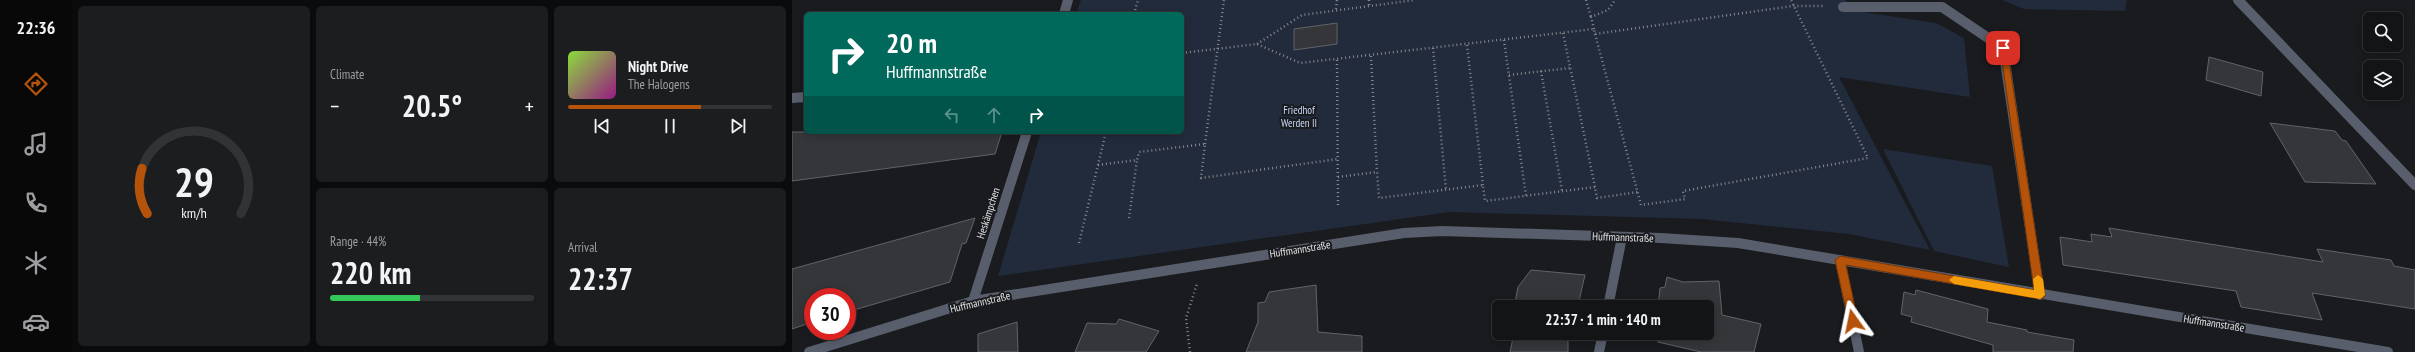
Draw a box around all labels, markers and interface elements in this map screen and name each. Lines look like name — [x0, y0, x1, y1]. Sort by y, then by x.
map controls — [2363, 12, 2403, 100]
button: search — [2363, 12, 2403, 52]
text: 22:36 — [17, 16, 55, 39]
text: 20 m — [886, 24, 937, 61]
icon: right — [820, 28, 872, 80]
pin — [1986, 31, 2020, 65]
icon: arrive — [1992, 37, 2014, 59]
text: Night Drive — [628, 57, 688, 76]
text: Huffmannstraße — [886, 60, 987, 83]
button: layers — [2363, 60, 2403, 100]
text: Climate — [330, 66, 364, 83]
icon: directions — [22, 70, 50, 98]
text: The Halogens — [628, 76, 690, 93]
text: 20.5° — [402, 86, 462, 125]
text: − — [330, 92, 339, 120]
text: + — [525, 92, 534, 120]
park label: Friedhof Werden II — [1281, 103, 1317, 130]
icon: left — [941, 104, 963, 126]
icon: ahead — [983, 104, 1005, 126]
icon: right — [1025, 104, 1047, 126]
icon: previous — [591, 115, 613, 137]
icon: pause — [659, 115, 681, 137]
icon: next — [727, 115, 749, 137]
icon: music — [22, 130, 50, 158]
text: 29 — [174, 155, 214, 208]
street label: Heskämpchen — [973, 186, 1003, 240]
icon: phone — [22, 189, 50, 217]
text: km/h — [181, 203, 207, 222]
street label: Huffmannstraße — [1592, 229, 1654, 245]
text: Range · 44% — [330, 233, 386, 250]
street label: Huffmannstraße — [1268, 237, 1332, 261]
text: Arrival — [568, 239, 597, 256]
icon: climate — [22, 249, 50, 277]
text: 220 km — [330, 253, 411, 292]
text: 22:37 — [568, 259, 633, 298]
speed limit sign: 30 — [804, 288, 856, 340]
street label: Huffmannstraße — [948, 288, 1012, 316]
position arrow — [1832, 300, 1874, 342]
icon: car — [22, 308, 50, 336]
text: 22:37 · 1 min · 140 m — [1545, 310, 1661, 329]
street label: Huffmannstraße — [2182, 311, 2246, 335]

